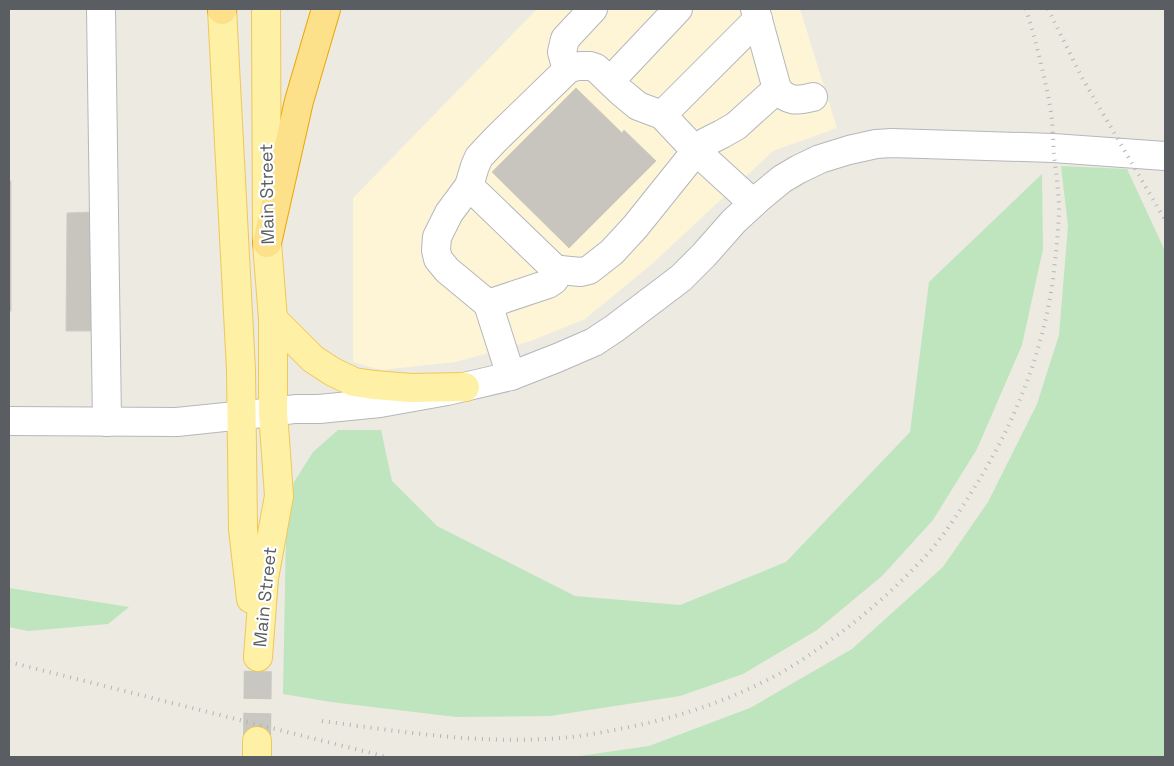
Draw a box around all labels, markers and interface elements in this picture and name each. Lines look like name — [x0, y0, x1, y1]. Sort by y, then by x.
street label: Main Street — [254, 143, 279, 245]
street label: Main Street — [248, 546, 281, 648]

